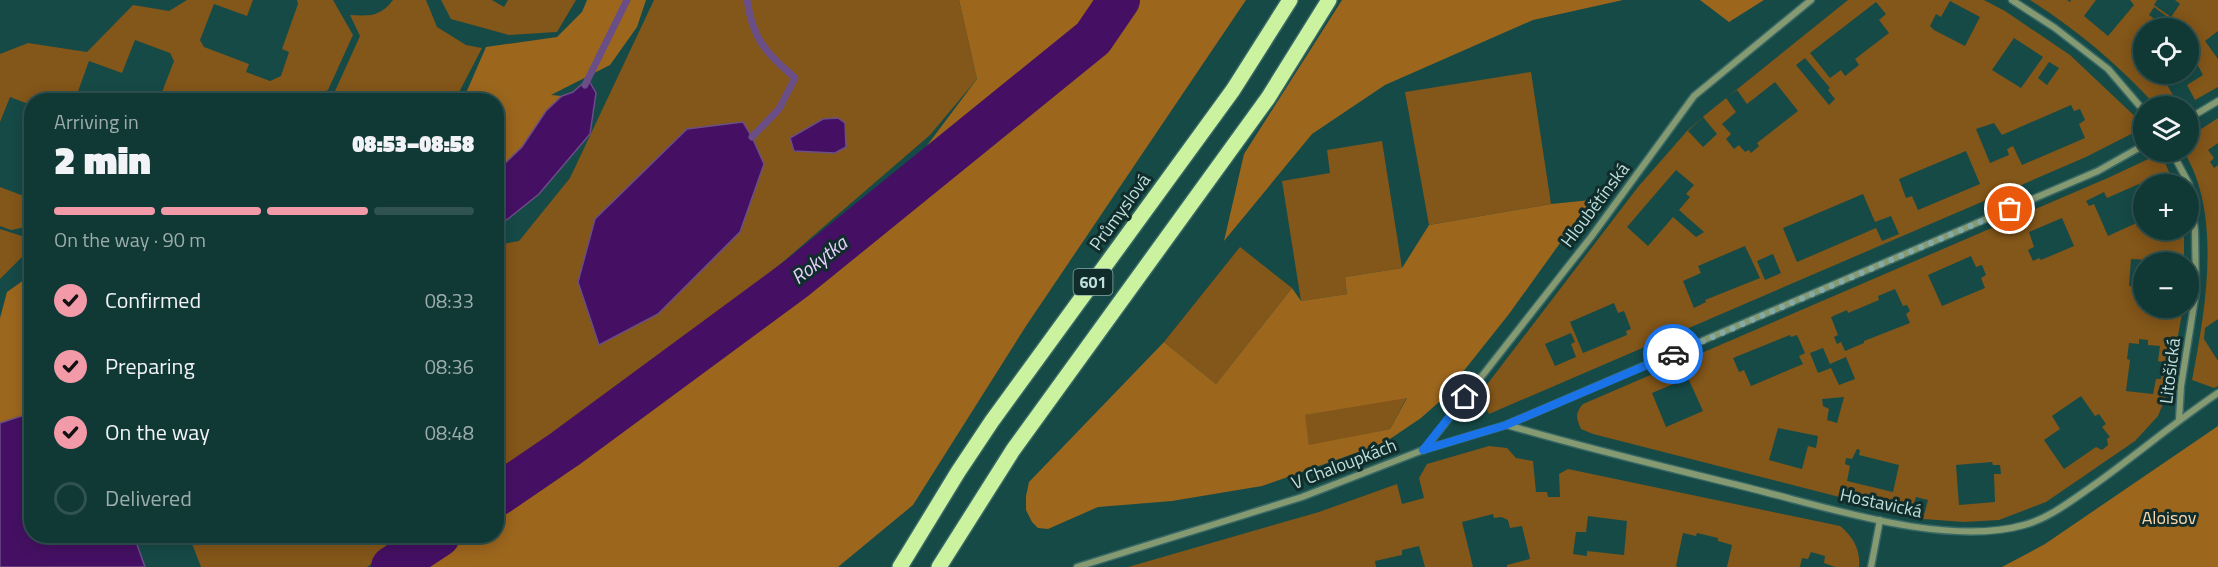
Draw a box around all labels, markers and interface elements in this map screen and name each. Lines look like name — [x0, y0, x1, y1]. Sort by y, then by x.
map controls — [2133, 18, 2199, 318]
button: locate — [2133, 18, 2199, 84]
button: layers — [2133, 96, 2199, 162]
text: Arriving in — [54, 106, 139, 137]
text: 08:53–08:58 — [352, 127, 474, 161]
text: 2 min — [54, 130, 151, 189]
street label: Hloubětínská — [1554, 157, 1635, 253]
street label: Průmyslová — [1082, 168, 1157, 256]
button: + — [2133, 174, 2199, 240]
pin — [1984, 183, 2035, 234]
icon: bag — [1993, 192, 2026, 225]
text: On the way · 90 m — [54, 224, 206, 255]
water label: Rokytka — [784, 227, 854, 292]
button: − — [2133, 252, 2199, 318]
road number: 601 — [1074, 269, 1112, 295]
text: Confirmed — [105, 283, 201, 317]
icon: check — [54, 284, 87, 317]
text: 08:33 — [425, 285, 474, 316]
courier — [1643, 324, 1703, 384]
street label: Litošická — [2152, 336, 2187, 405]
icon: car — [1657, 338, 1690, 371]
text: Preparing — [105, 349, 195, 383]
icon: check — [54, 350, 87, 383]
text: 08:36 — [425, 351, 474, 382]
pin — [1439, 371, 1490, 422]
icon: home — [1448, 380, 1481, 413]
text: On the way — [105, 415, 210, 449]
icon: check — [54, 416, 87, 449]
text: 08:48 — [425, 417, 474, 448]
street label: V Chaloupkách — [1287, 431, 1400, 496]
text: Delivered — [105, 481, 192, 515]
street label: Hostavická — [1838, 481, 1925, 524]
park label: Aloisov — [2142, 504, 2197, 531]

